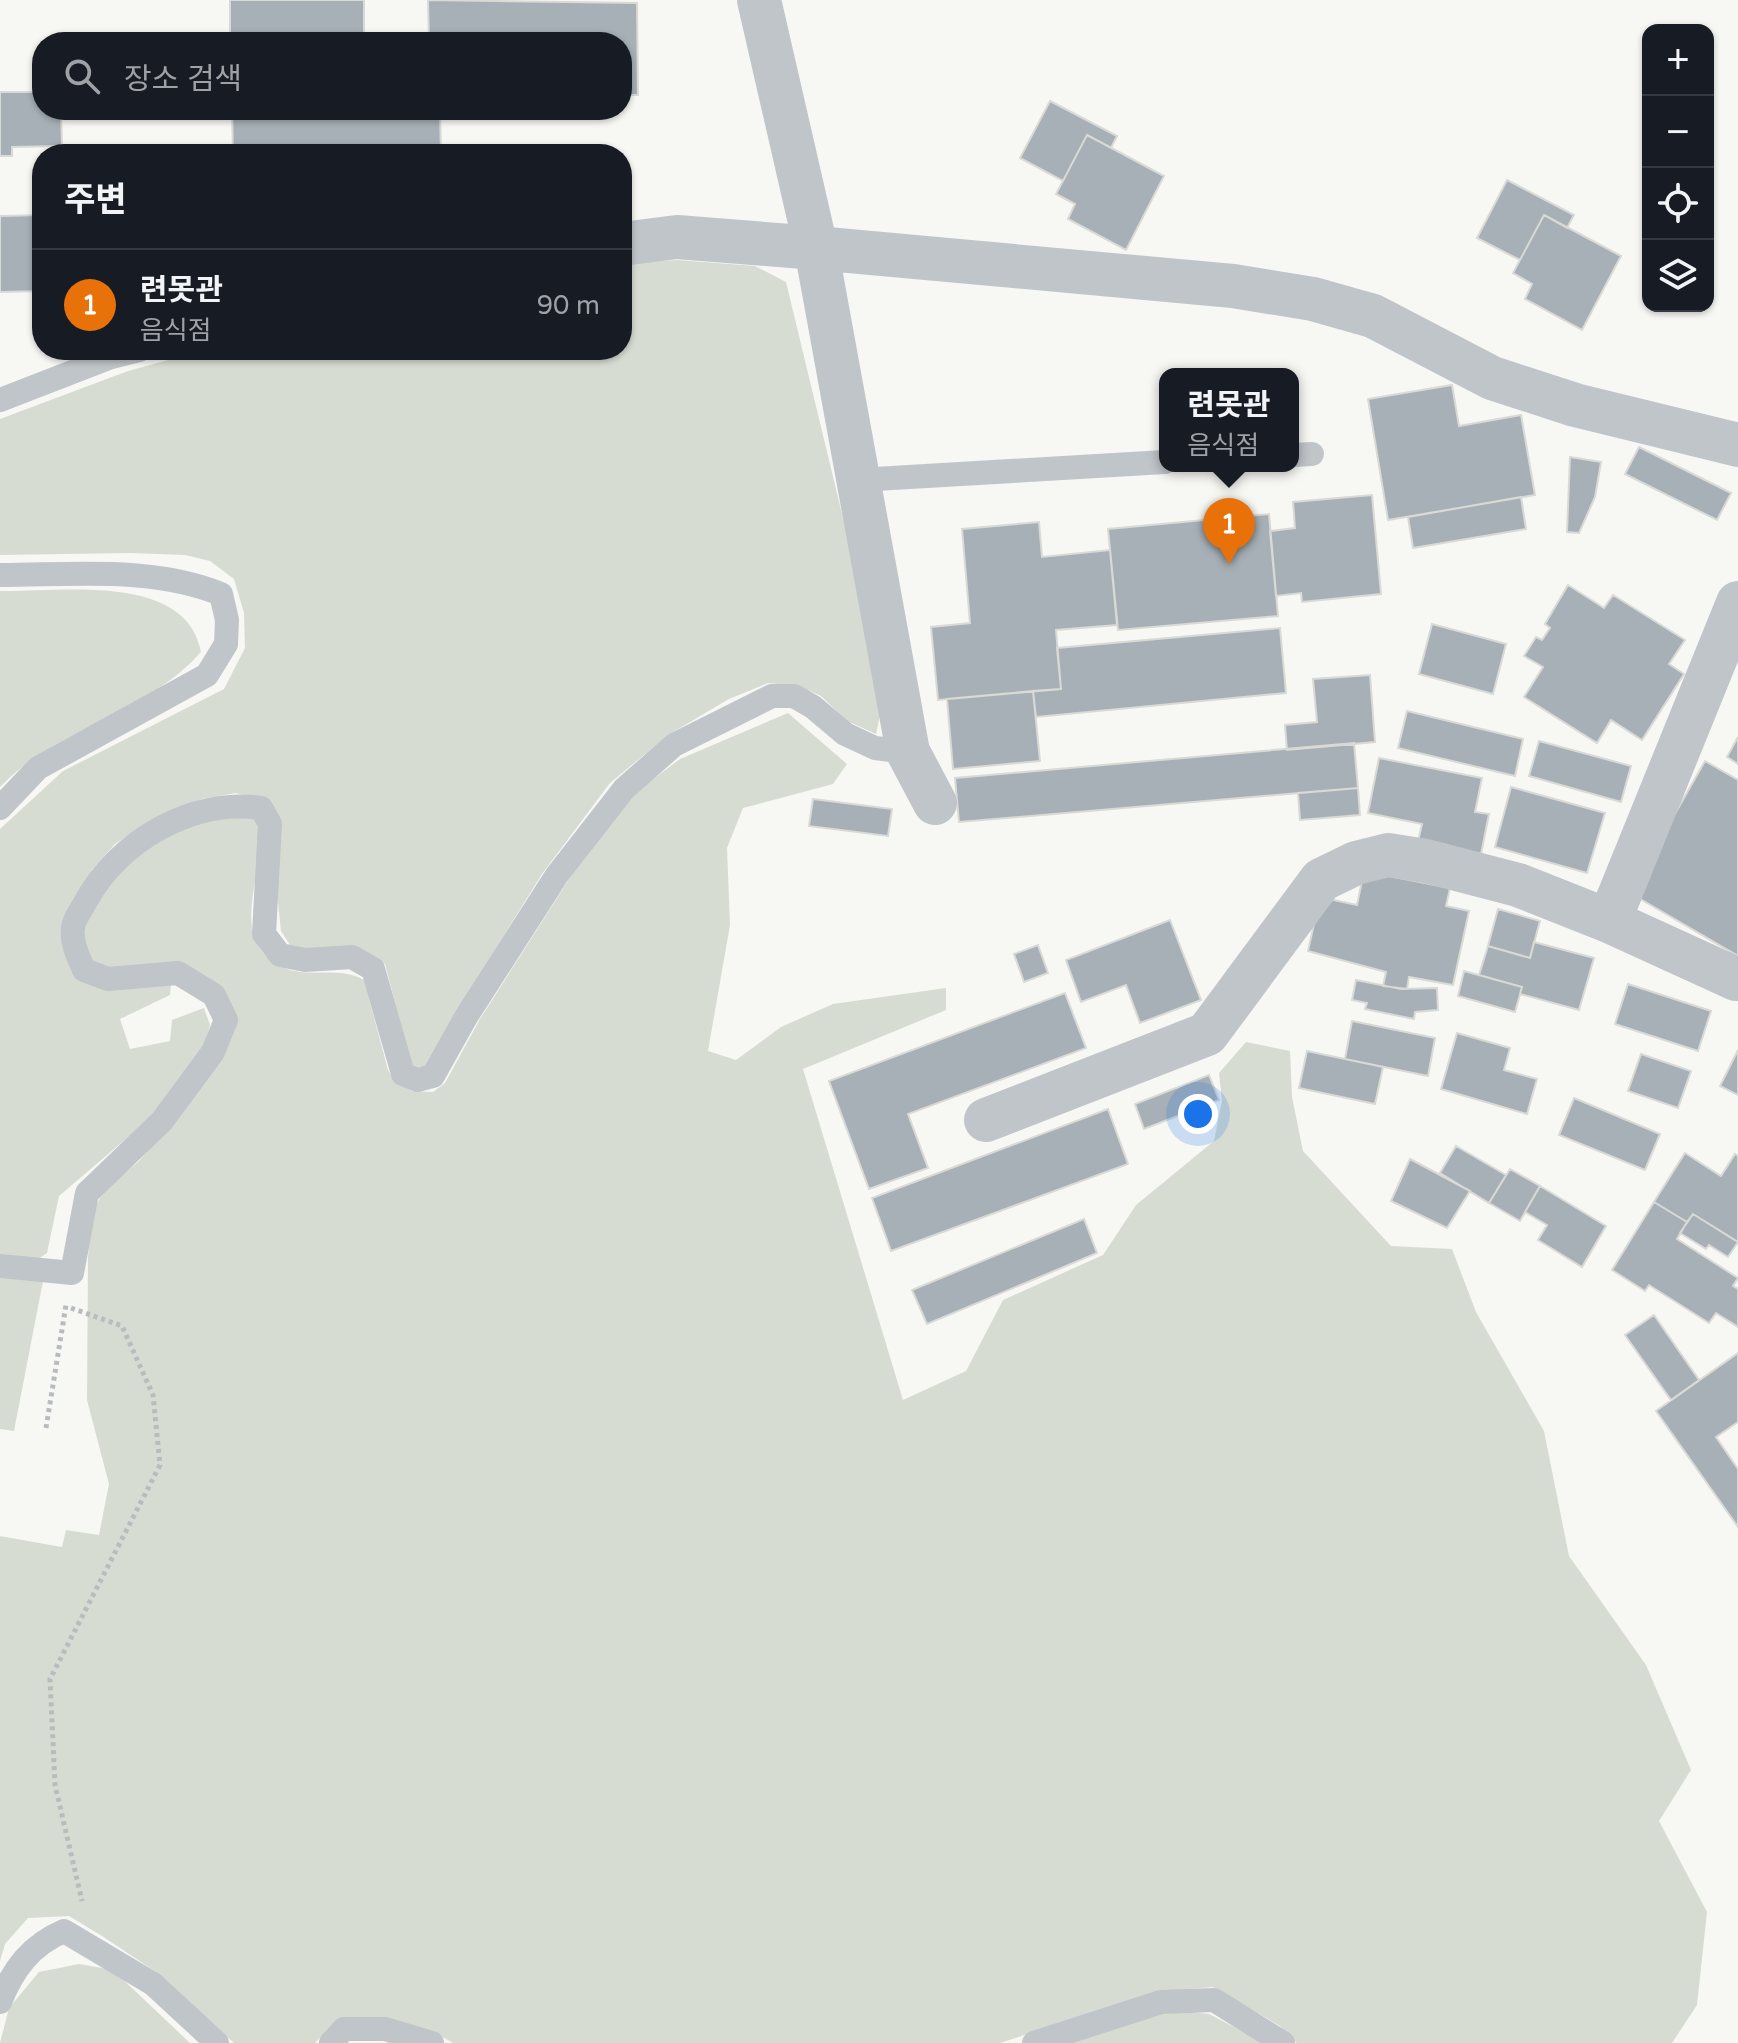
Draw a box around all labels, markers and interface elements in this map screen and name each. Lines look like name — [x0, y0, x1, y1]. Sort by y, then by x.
map controls — [1642, 24, 1714, 312]
button: + — [1642, 24, 1714, 96]
search box — [32, 32, 632, 120]
icon: search — [60, 54, 104, 98]
text: 장소 검색 — [124, 61, 242, 98]
button: − — [1642, 96, 1714, 168]
button: locate — [1642, 168, 1714, 240]
text: 주변 — [64, 180, 127, 221]
button: layers — [1642, 240, 1714, 312]
text: 련못관 — [140, 272, 223, 309]
text: 1 — [82, 290, 98, 321]
text: 90 m — [537, 290, 600, 321]
text: 음식점 — [140, 315, 212, 346]
popup — [1159, 368, 1299, 472]
text: 련못관 — [1188, 387, 1270, 424]
text: 음식점 — [1188, 430, 1259, 461]
pin: 1 — [1203, 498, 1255, 564]
your location — [1178, 1094, 1218, 1134]

